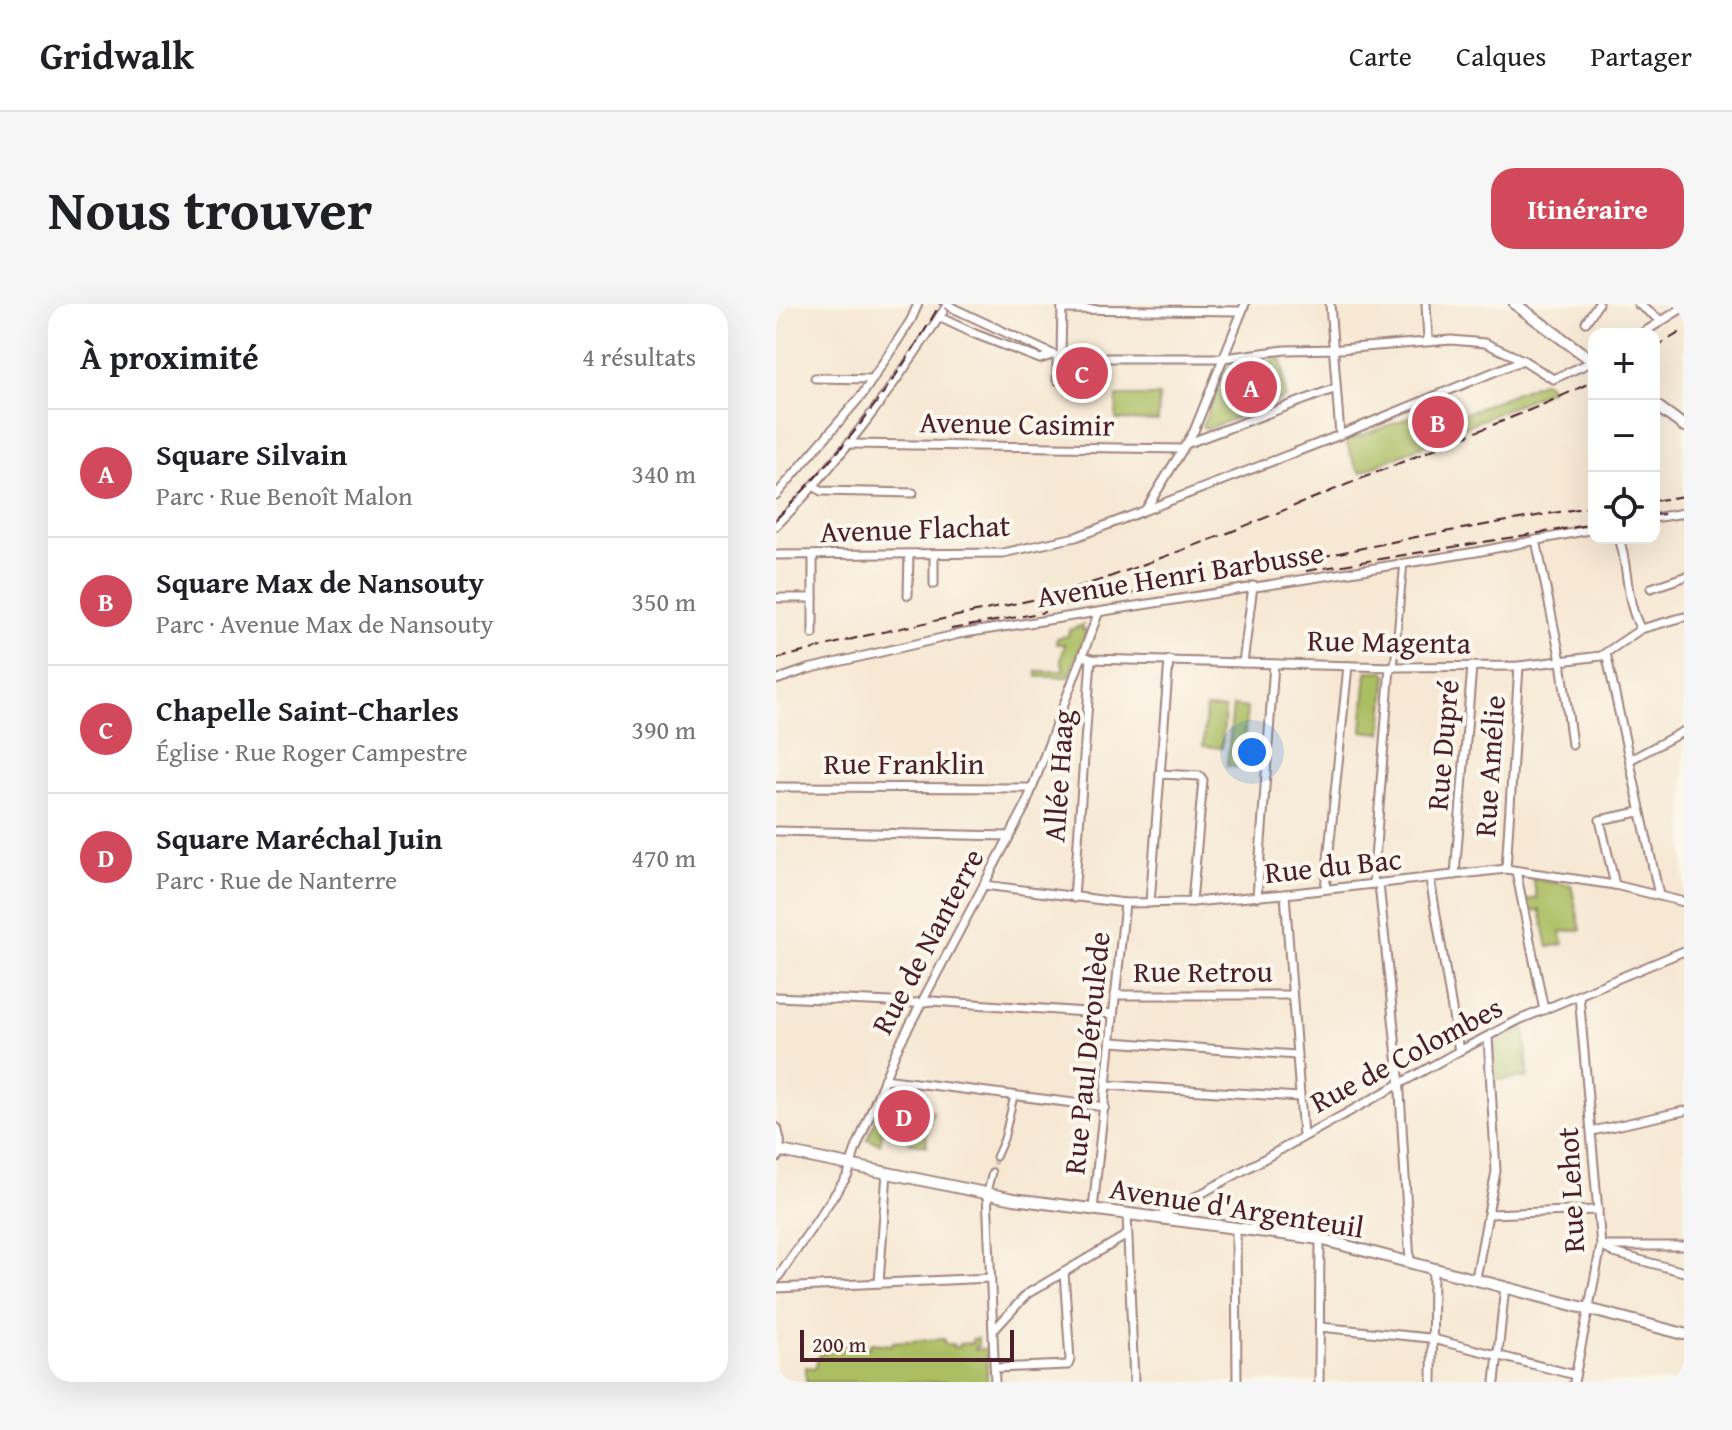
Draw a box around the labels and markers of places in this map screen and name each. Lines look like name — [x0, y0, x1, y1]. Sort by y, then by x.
pin: C — [1056, 343, 1108, 403]
pin: A — [1225, 357, 1277, 417]
pin: B — [1412, 392, 1464, 452]
pin: D — [878, 1086, 930, 1146]

